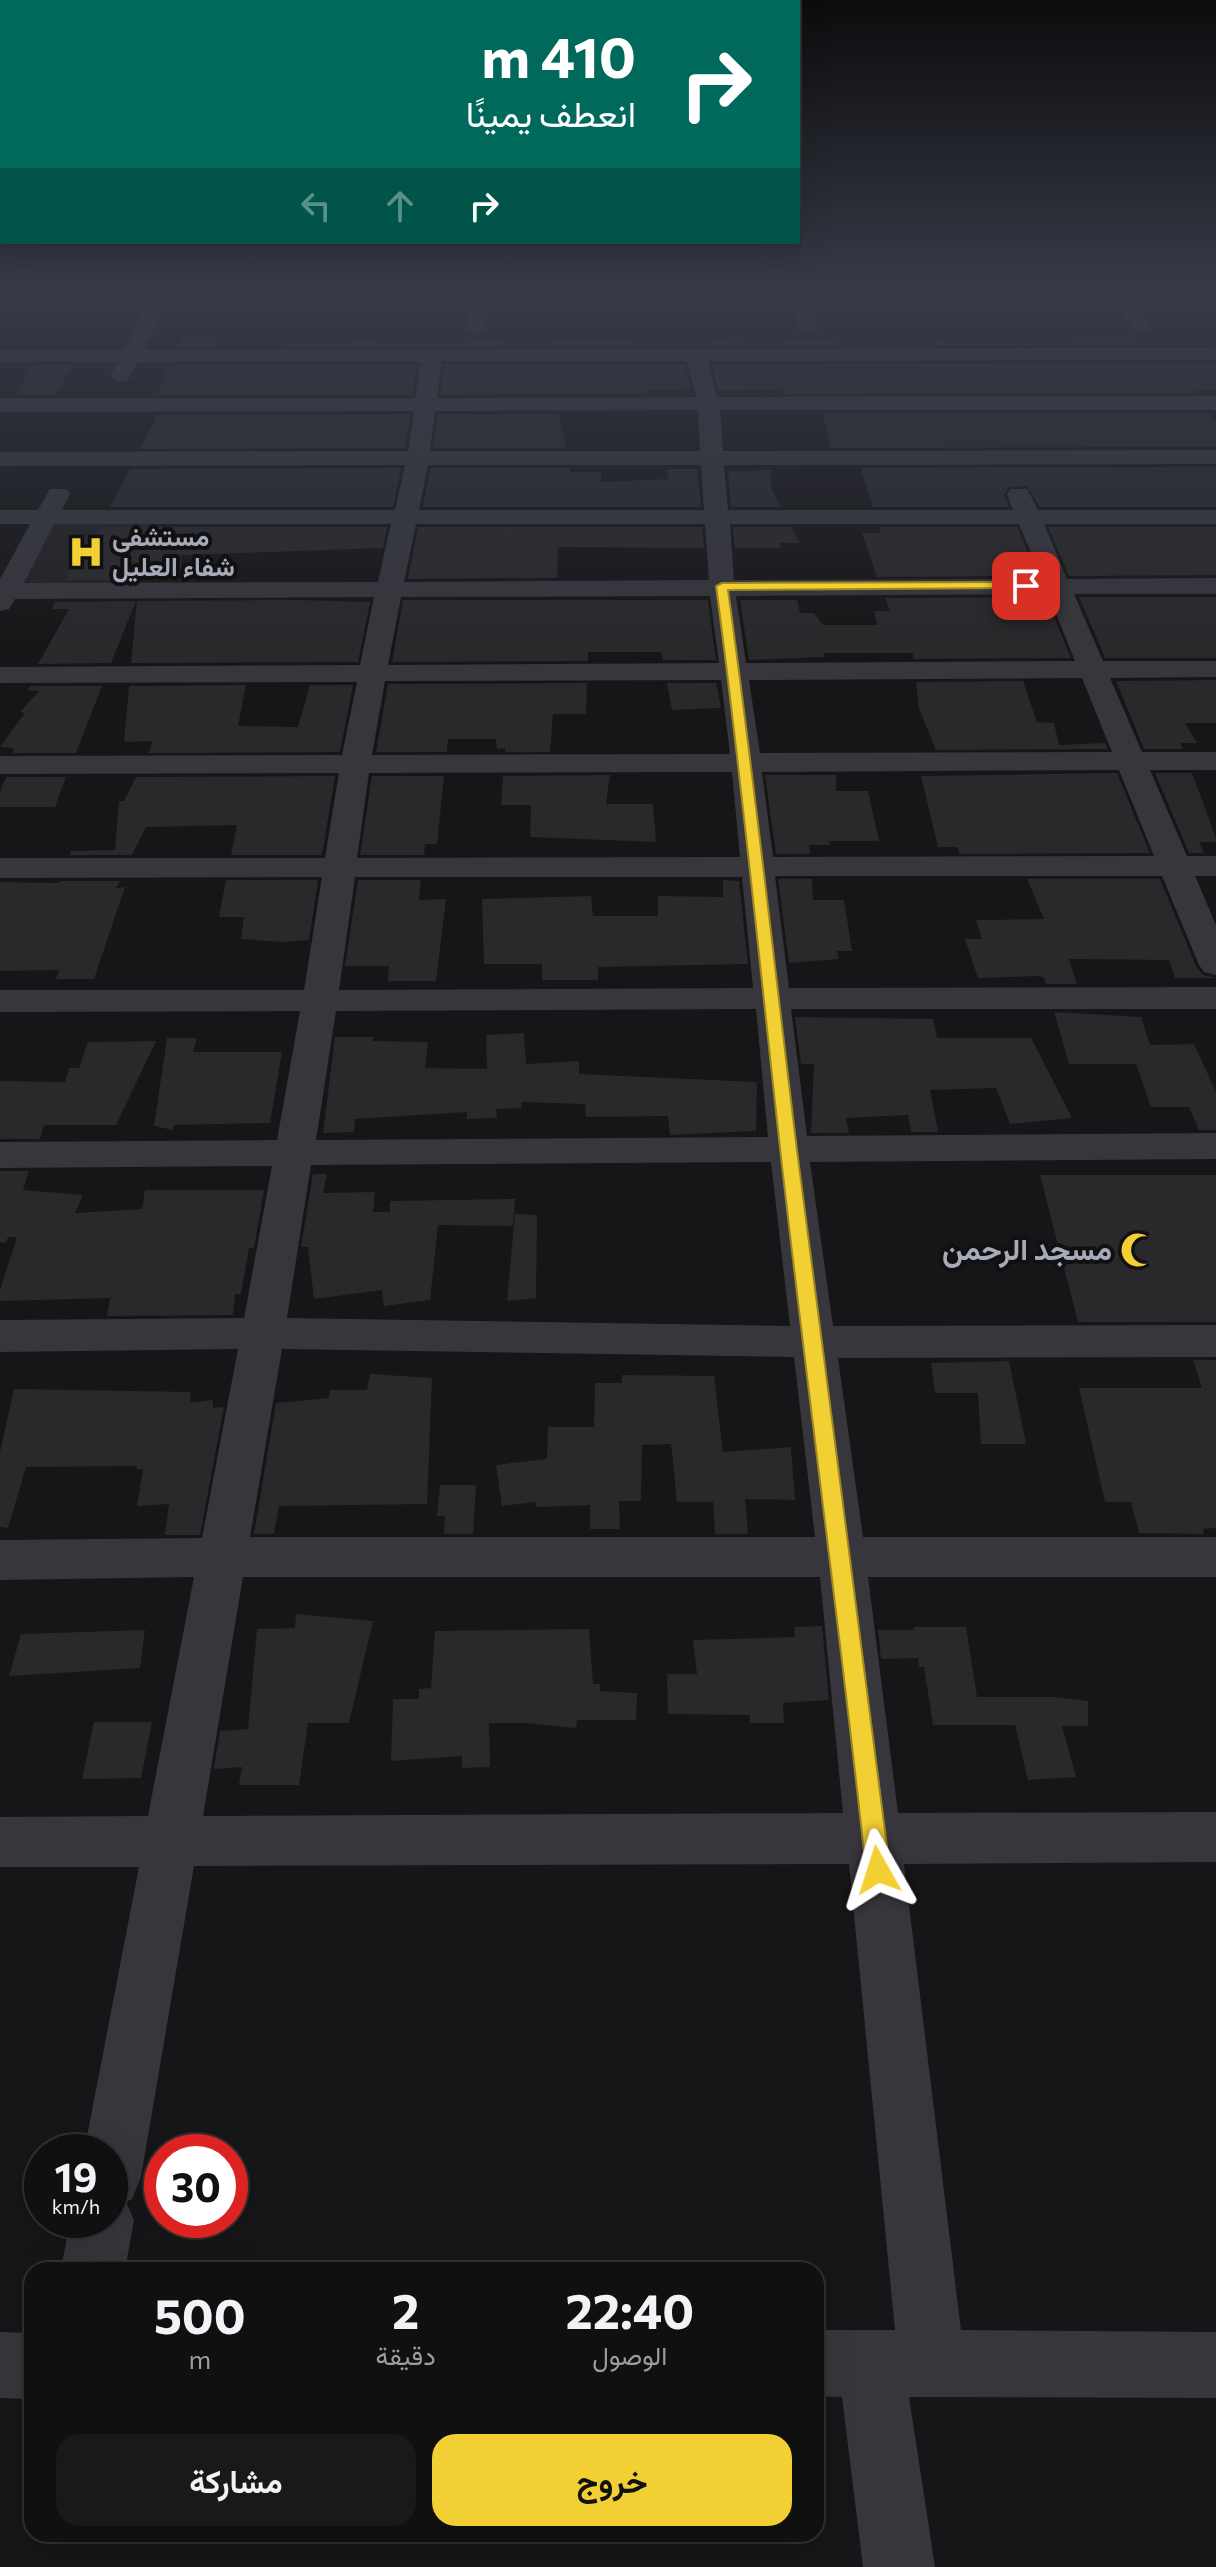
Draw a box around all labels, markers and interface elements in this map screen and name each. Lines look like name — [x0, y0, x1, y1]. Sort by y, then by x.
text: 410 m — [481, 21, 636, 90]
icon: right — [664, 32, 768, 136]
text: انعطف يمينًا — [466, 90, 636, 134]
icon: left — [294, 184, 338, 228]
icon: ahead — [378, 184, 422, 228]
icon: right — [462, 184, 506, 228]
place label: مستشفى شفاء العليل — [112, 520, 235, 583]
hospital icon: مستشفى شفاء العليل — [67, 533, 105, 571]
pin — [992, 552, 1060, 620]
icon: arrive — [1004, 564, 1048, 608]
place label: مسجد الرحمن — [942, 1229, 1112, 1268]
mosque icon: مسجد الرحمن — [1119, 1231, 1157, 1269]
position arrow — [836, 1828, 920, 1912]
speed limit sign: 30 — [144, 2134, 248, 2238]
text: 19 — [55, 2151, 97, 2200]
text: km/h — [52, 2194, 100, 2218]
text: 2 — [392, 2280, 419, 2339]
text: 22:40 — [566, 2280, 694, 2339]
text: 500 — [154, 2285, 246, 2344]
text: دقيقة — [375, 2339, 436, 2370]
text: الوصول — [592, 2339, 667, 2370]
text: m — [188, 2343, 211, 2374]
button: مشاركة — [56, 2434, 416, 2526]
button: خروج — [432, 2434, 792, 2526]

